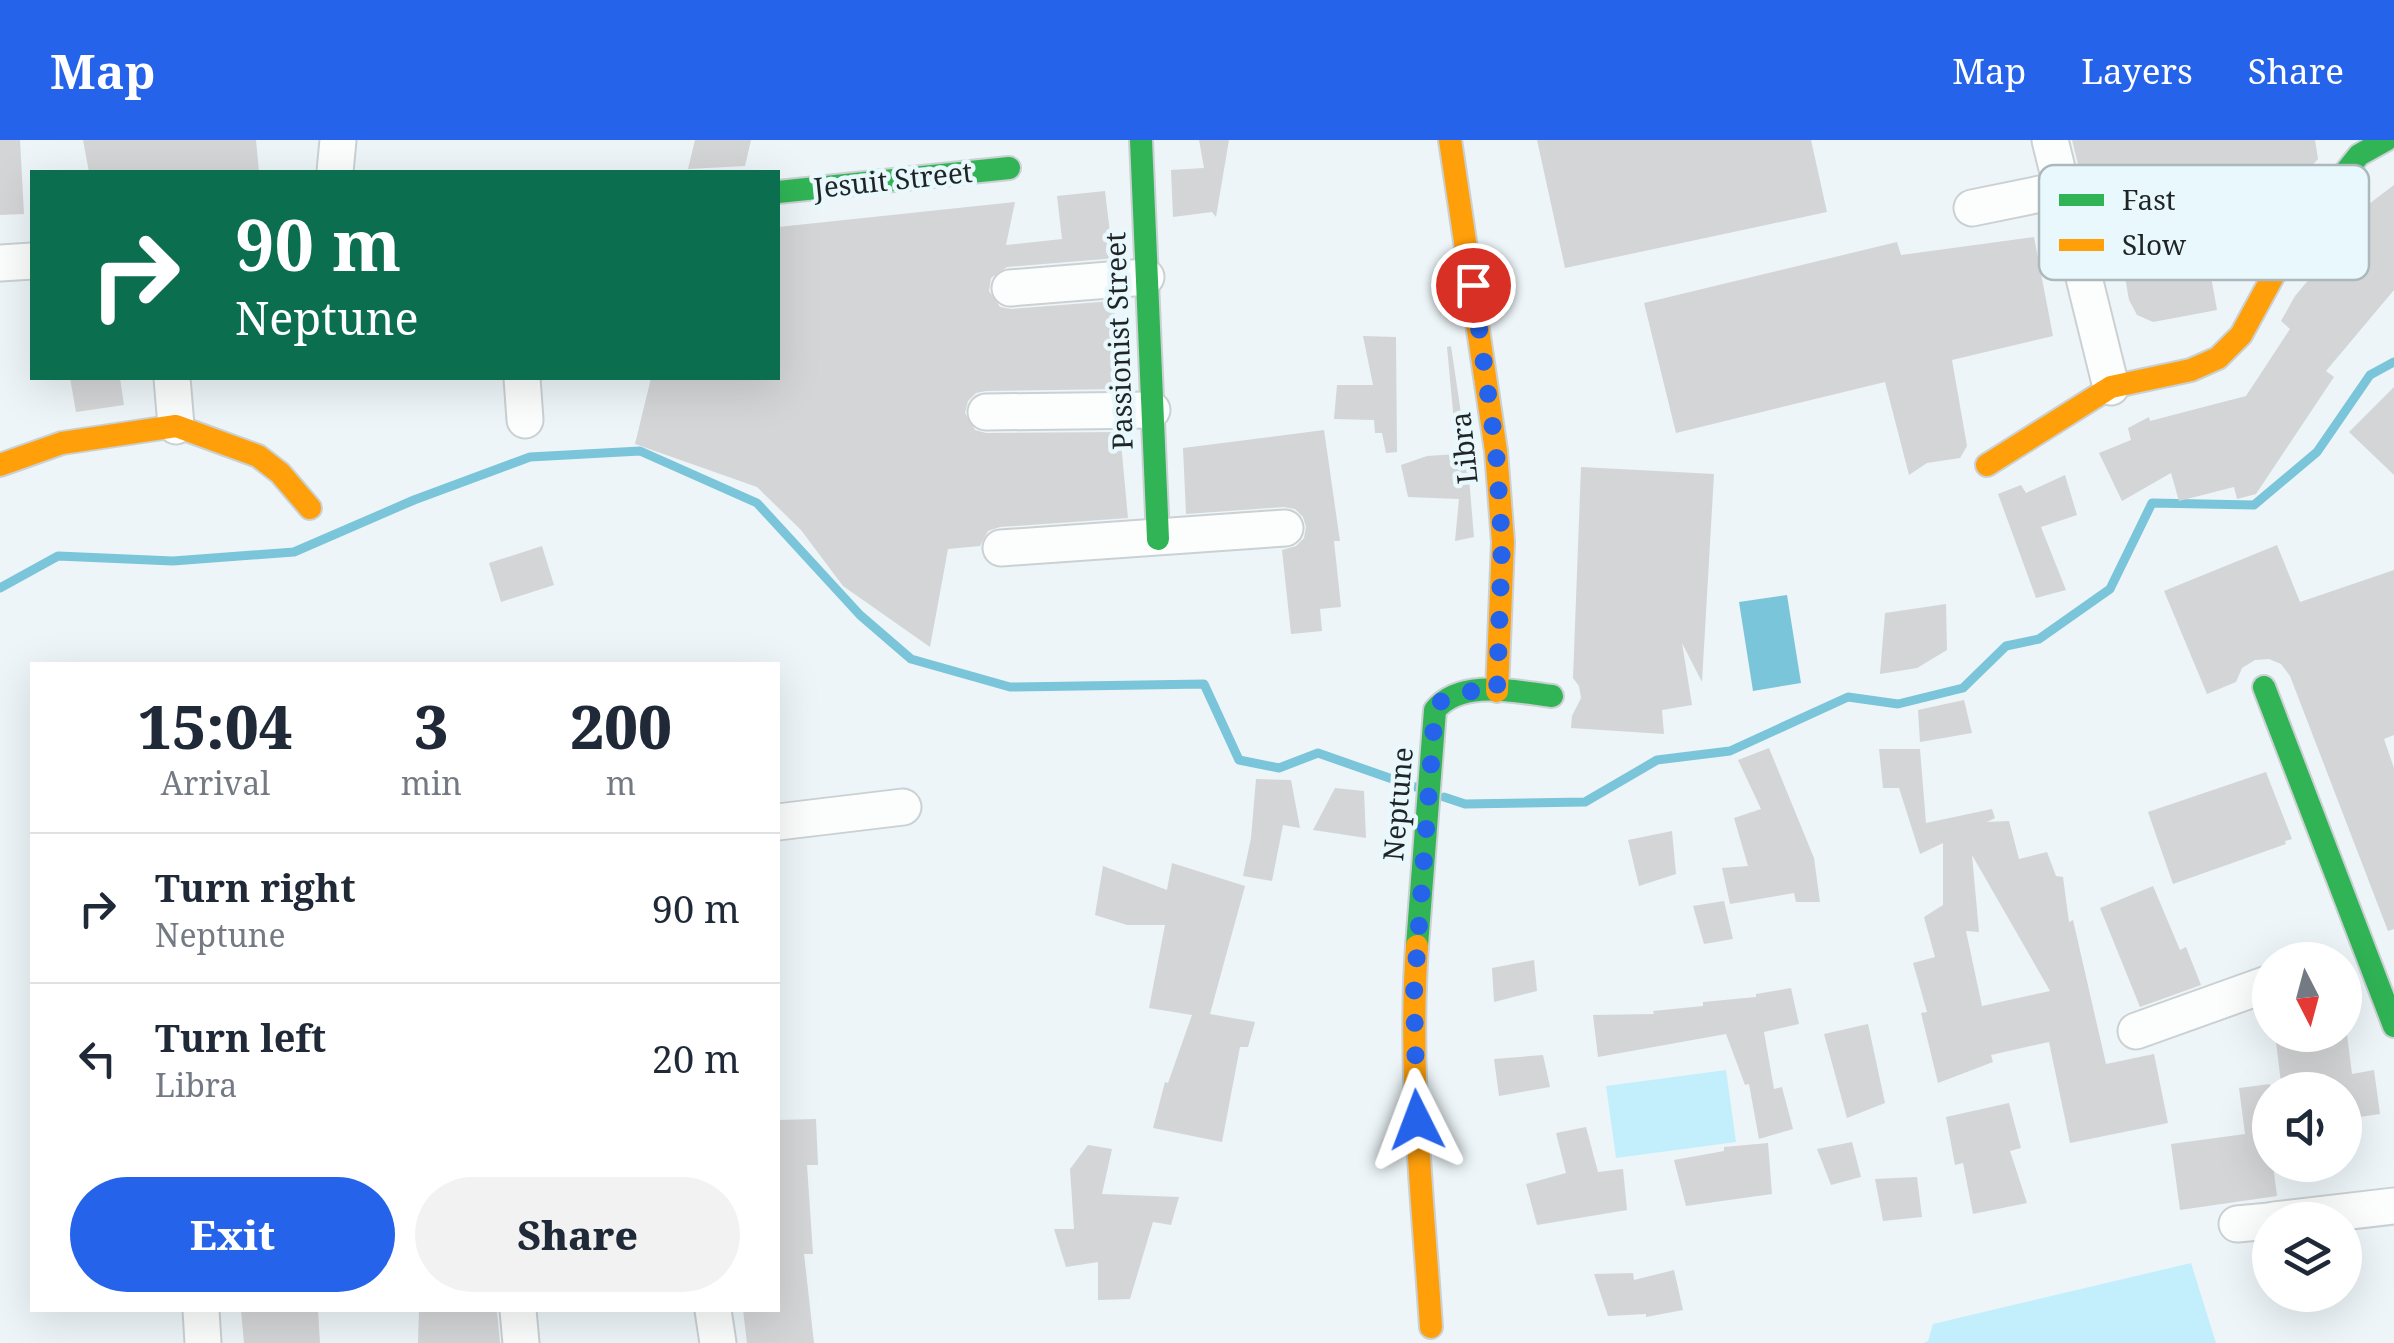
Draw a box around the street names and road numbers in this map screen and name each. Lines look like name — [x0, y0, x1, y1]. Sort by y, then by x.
street label: Jesuit Street — [811, 152, 974, 206]
street label: Passionist Street — [1095, 231, 1141, 451]
street label: Libra — [1440, 410, 1486, 486]
street label: Neptune — [1373, 745, 1421, 862]

